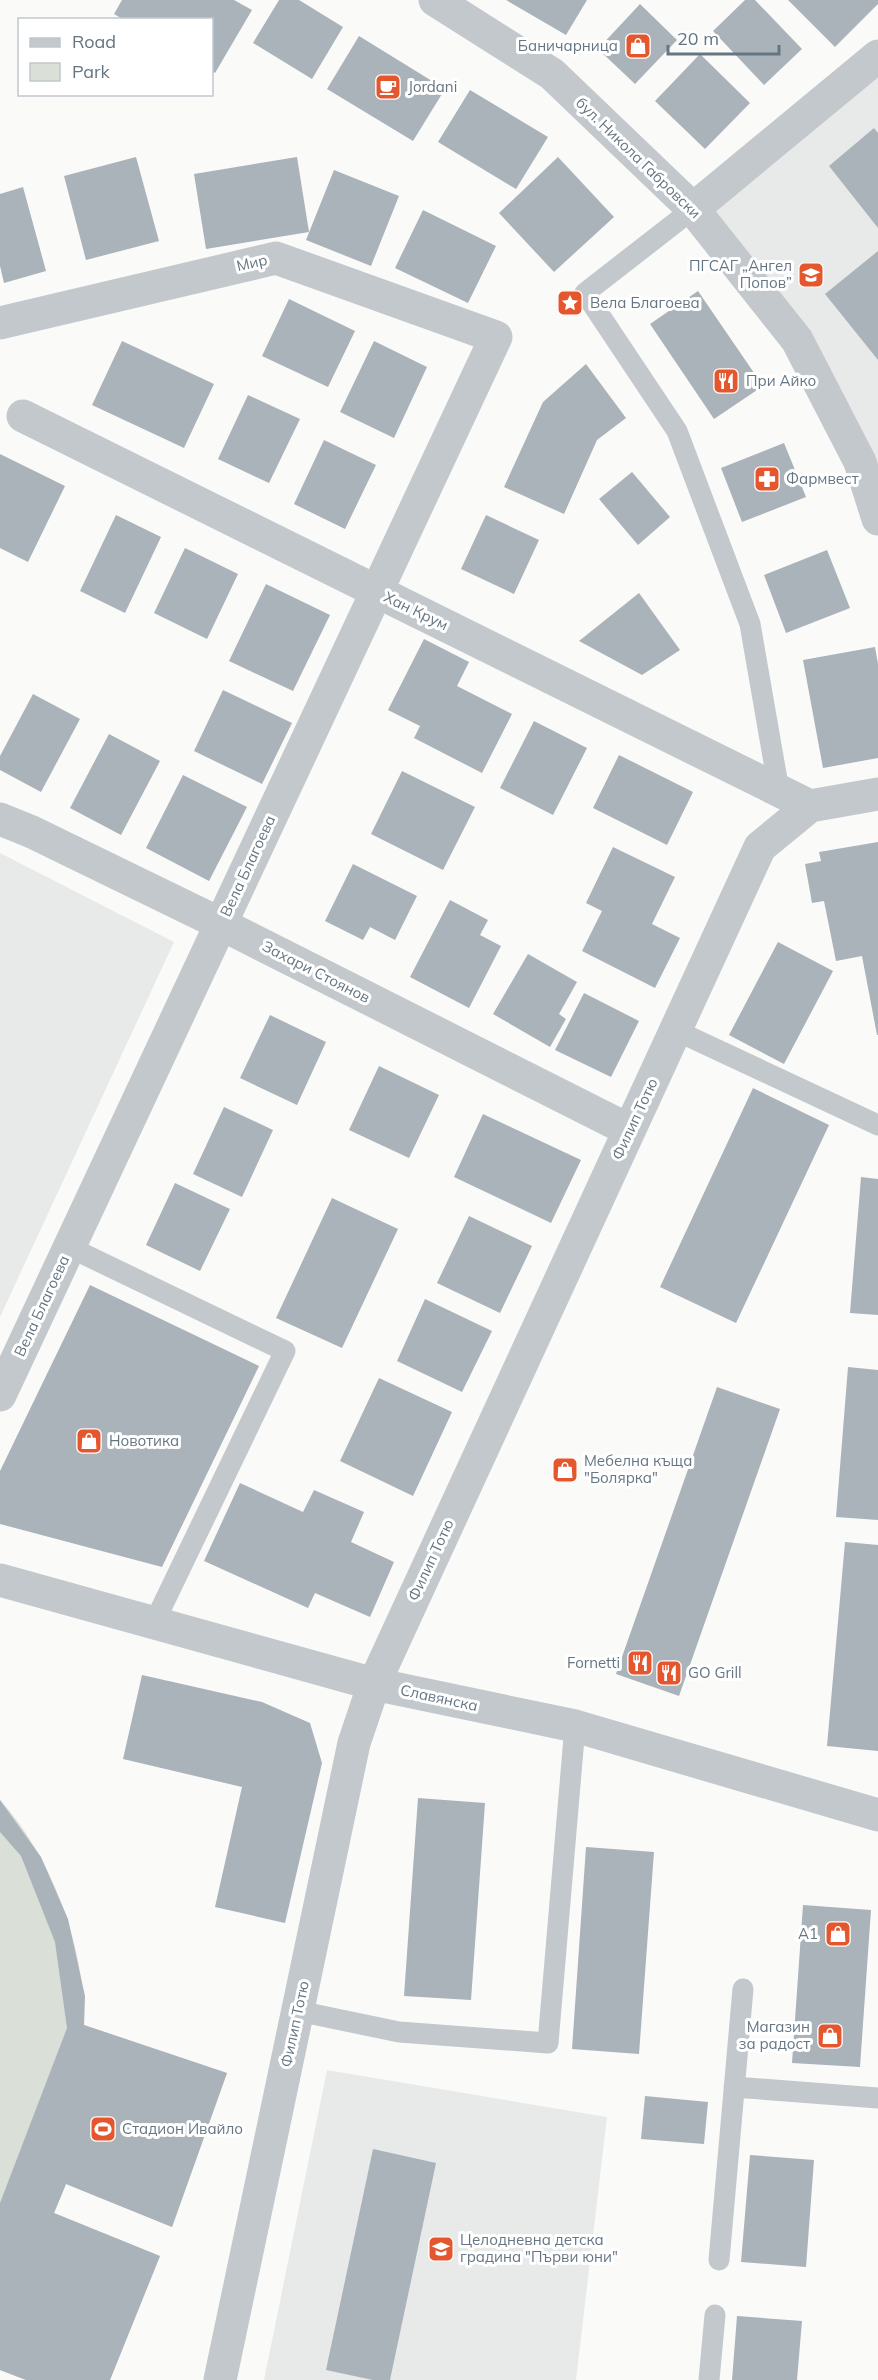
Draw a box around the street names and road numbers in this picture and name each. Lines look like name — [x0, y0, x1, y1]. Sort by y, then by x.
street label: бул. Никола Габровски — [572, 93, 705, 222]
street label: Мир — [235, 250, 269, 275]
street label: Хан Крум — [381, 587, 451, 634]
street label: Вела Благоева — [216, 812, 279, 920]
street label: Захари Стоянов — [259, 936, 373, 1007]
street label: Филип Тотю — [607, 1075, 662, 1163]
street label: Вела Благоева — [10, 1252, 73, 1360]
street label: Филип Тотю — [403, 1516, 458, 1604]
street label: Славянска — [399, 1680, 480, 1715]
street label: Филип Тотю — [276, 1979, 313, 2069]

